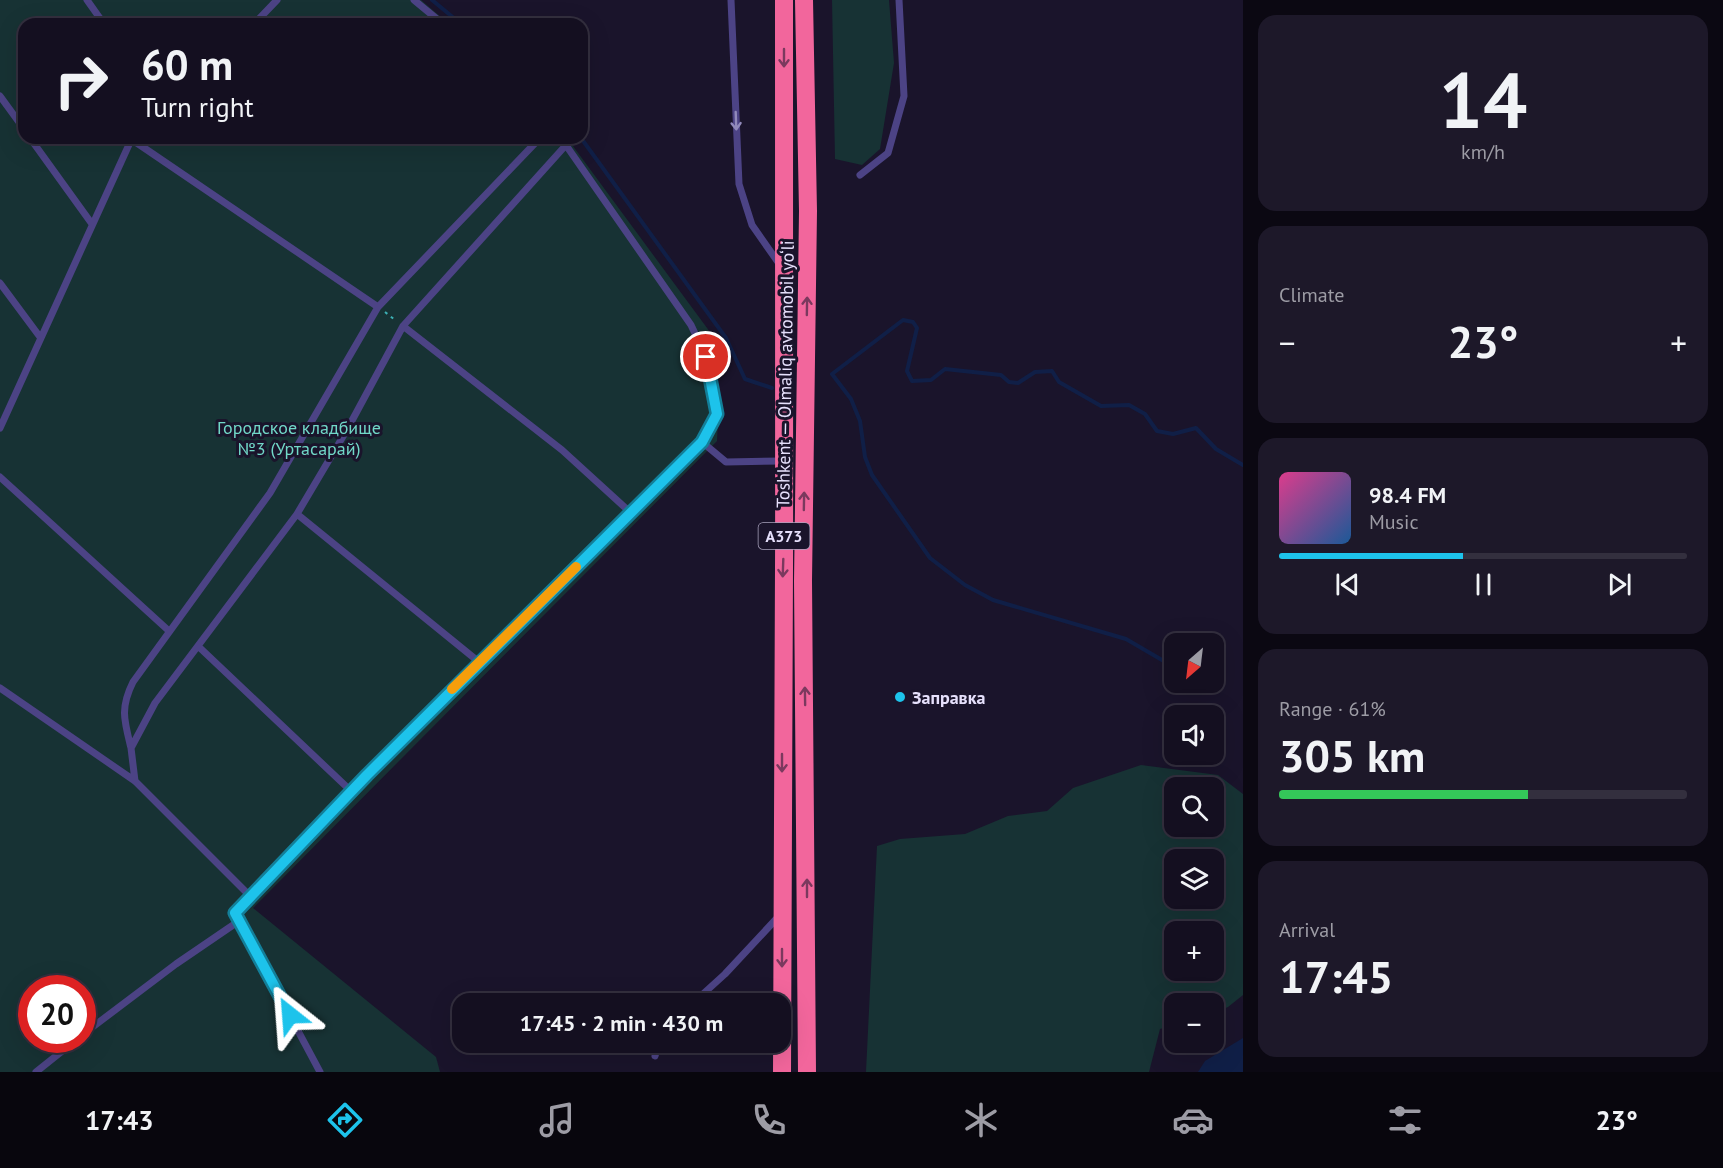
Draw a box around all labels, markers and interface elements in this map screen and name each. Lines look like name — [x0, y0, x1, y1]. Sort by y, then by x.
text: 60 m — [141, 37, 233, 92]
icon: right — [42, 42, 120, 120]
one-way arrow — [778, 48, 790, 68]
text: 14 — [1439, 49, 1527, 150]
text: Turn right — [141, 90, 254, 124]
one-way arrow — [731, 111, 742, 131]
text: km/h — [1461, 139, 1505, 165]
street label: Toshkent — Olmaliq avtomobil yo‘li — [771, 240, 799, 508]
text: Climate — [1279, 282, 1345, 308]
one-way arrow — [801, 296, 812, 316]
text: 23° — [1448, 312, 1518, 370]
text: − — [1279, 321, 1296, 364]
text: + — [1670, 321, 1687, 364]
pin — [680, 331, 731, 382]
icon: arrive — [689, 340, 722, 373]
park label: Городское кладбище №3 (Уртасарай) — [217, 416, 381, 460]
text: 98.4 FM — [1369, 481, 1446, 509]
one-way arrow — [798, 491, 810, 511]
text: Music — [1369, 509, 1418, 535]
road number: A373 — [758, 523, 810, 549]
one-way arrow — [777, 558, 788, 578]
icon: previous — [1331, 568, 1364, 601]
icon: pause — [1467, 568, 1500, 601]
icon: next — [1603, 568, 1636, 601]
north arrow — [1164, 633, 1224, 693]
map controls — [1164, 633, 1224, 1053]
one-way arrow — [799, 686, 810, 706]
place label: Заправка — [912, 686, 986, 709]
marker: Заправка — [893, 690, 907, 704]
text: Range · 61% — [1279, 696, 1386, 722]
button: sound — [1164, 705, 1224, 765]
text: 305 km — [1279, 726, 1425, 784]
one-way arrow — [776, 753, 788, 773]
button: search — [1164, 777, 1224, 837]
button: layers — [1164, 849, 1224, 909]
one-way arrow — [801, 878, 813, 898]
text: Arrival — [1279, 917, 1335, 943]
button: + — [1164, 921, 1224, 981]
text: 17:45 — [1279, 947, 1393, 1005]
one-way arrow — [776, 948, 788, 968]
speed limit sign: 20 — [18, 975, 96, 1053]
position arrow — [258, 983, 322, 1047]
button: − — [1164, 993, 1224, 1053]
text: 17:45 · 2 min · 430 m — [520, 1009, 723, 1037]
icon: directions — [324, 1099, 366, 1141]
icon: music — [536, 1099, 578, 1141]
icon: phone — [748, 1099, 790, 1141]
icon: climate — [960, 1099, 1002, 1141]
icon: car — [1172, 1099, 1214, 1141]
icon: filters — [1384, 1099, 1426, 1141]
text: 17:43 — [85, 1103, 154, 1137]
text: 23° — [1596, 1103, 1638, 1137]

